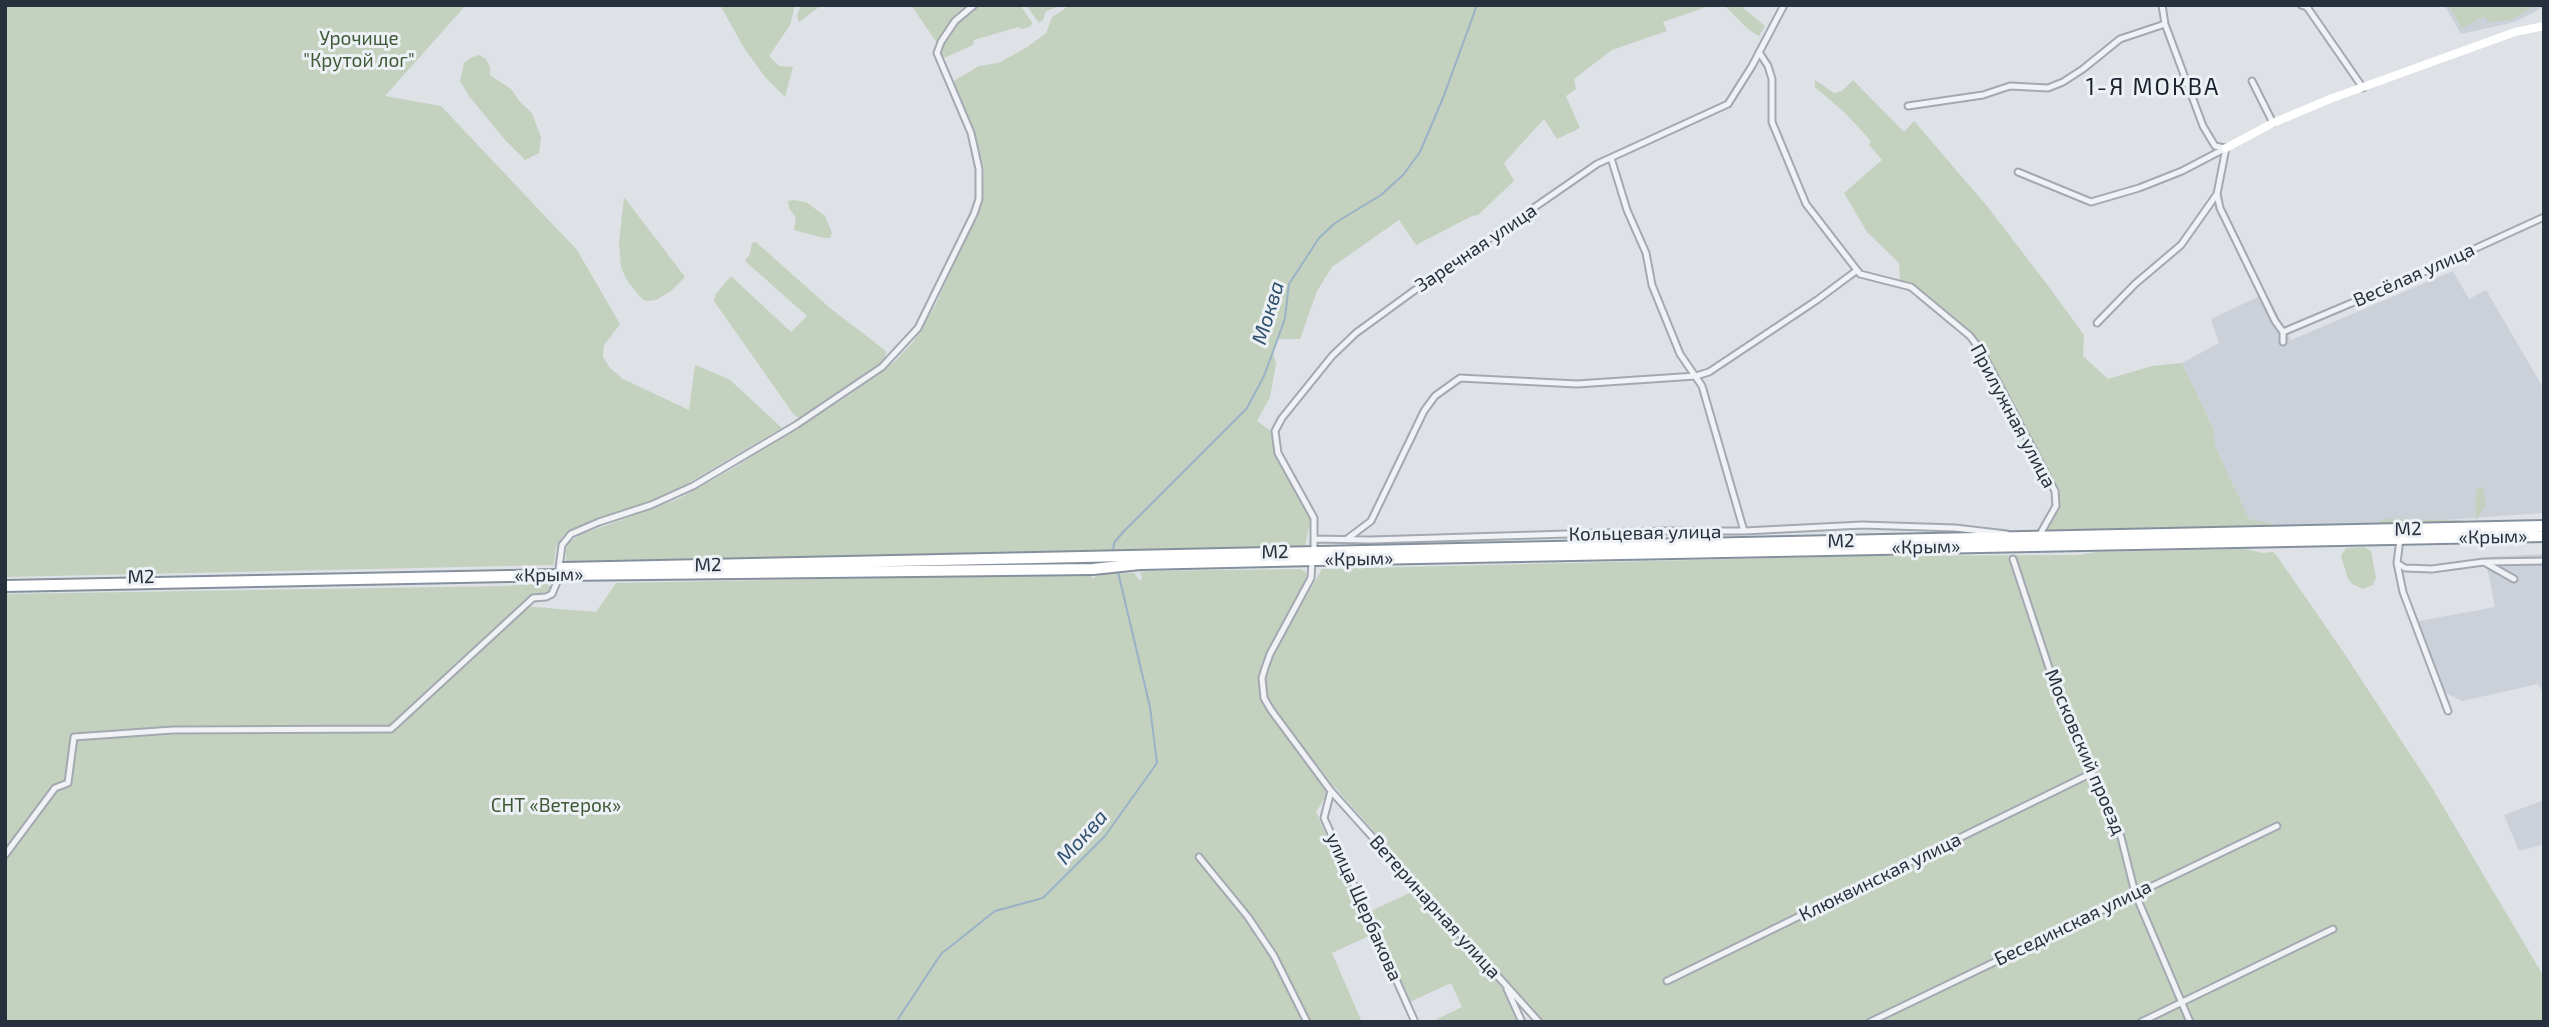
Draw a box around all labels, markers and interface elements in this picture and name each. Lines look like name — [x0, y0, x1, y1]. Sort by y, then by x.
park label: Урочище "Крутой лог" — [303, 28, 415, 72]
district label: 1-Я МОКВА — [2087, 73, 2219, 101]
street label: Заречная улица — [1411, 199, 1541, 297]
street label: Весёлая улица — [2350, 238, 2478, 312]
water label: Моква — [1246, 278, 1290, 348]
street label: Прилужная улица — [1965, 340, 2061, 492]
street label: М2 — [2394, 517, 2422, 541]
street label: Кольцевая улица — [1569, 520, 1721, 546]
street label: «Крым» — [2458, 525, 2528, 549]
street label: М2 — [1827, 529, 1855, 553]
street label: «Крым» — [1891, 535, 1961, 559]
street label: М2 — [1261, 540, 1289, 564]
street label: «Крым» — [1324, 547, 1394, 571]
street label: М2 — [694, 553, 722, 577]
street label: «Крым» — [514, 563, 584, 587]
street label: М2 — [127, 565, 155, 589]
street label: Московский проезд — [2040, 666, 2130, 838]
park label: СНТ «Ветерок» — [491, 795, 621, 817]
water label: Моква — [1051, 804, 1113, 870]
street label: Клюквинская улица — [1795, 828, 1965, 926]
street label: улица Щербакова — [1321, 829, 1407, 985]
street label: Ветеринарная улица — [1365, 831, 1505, 983]
street label: Бесединская улица — [1991, 875, 2155, 971]

